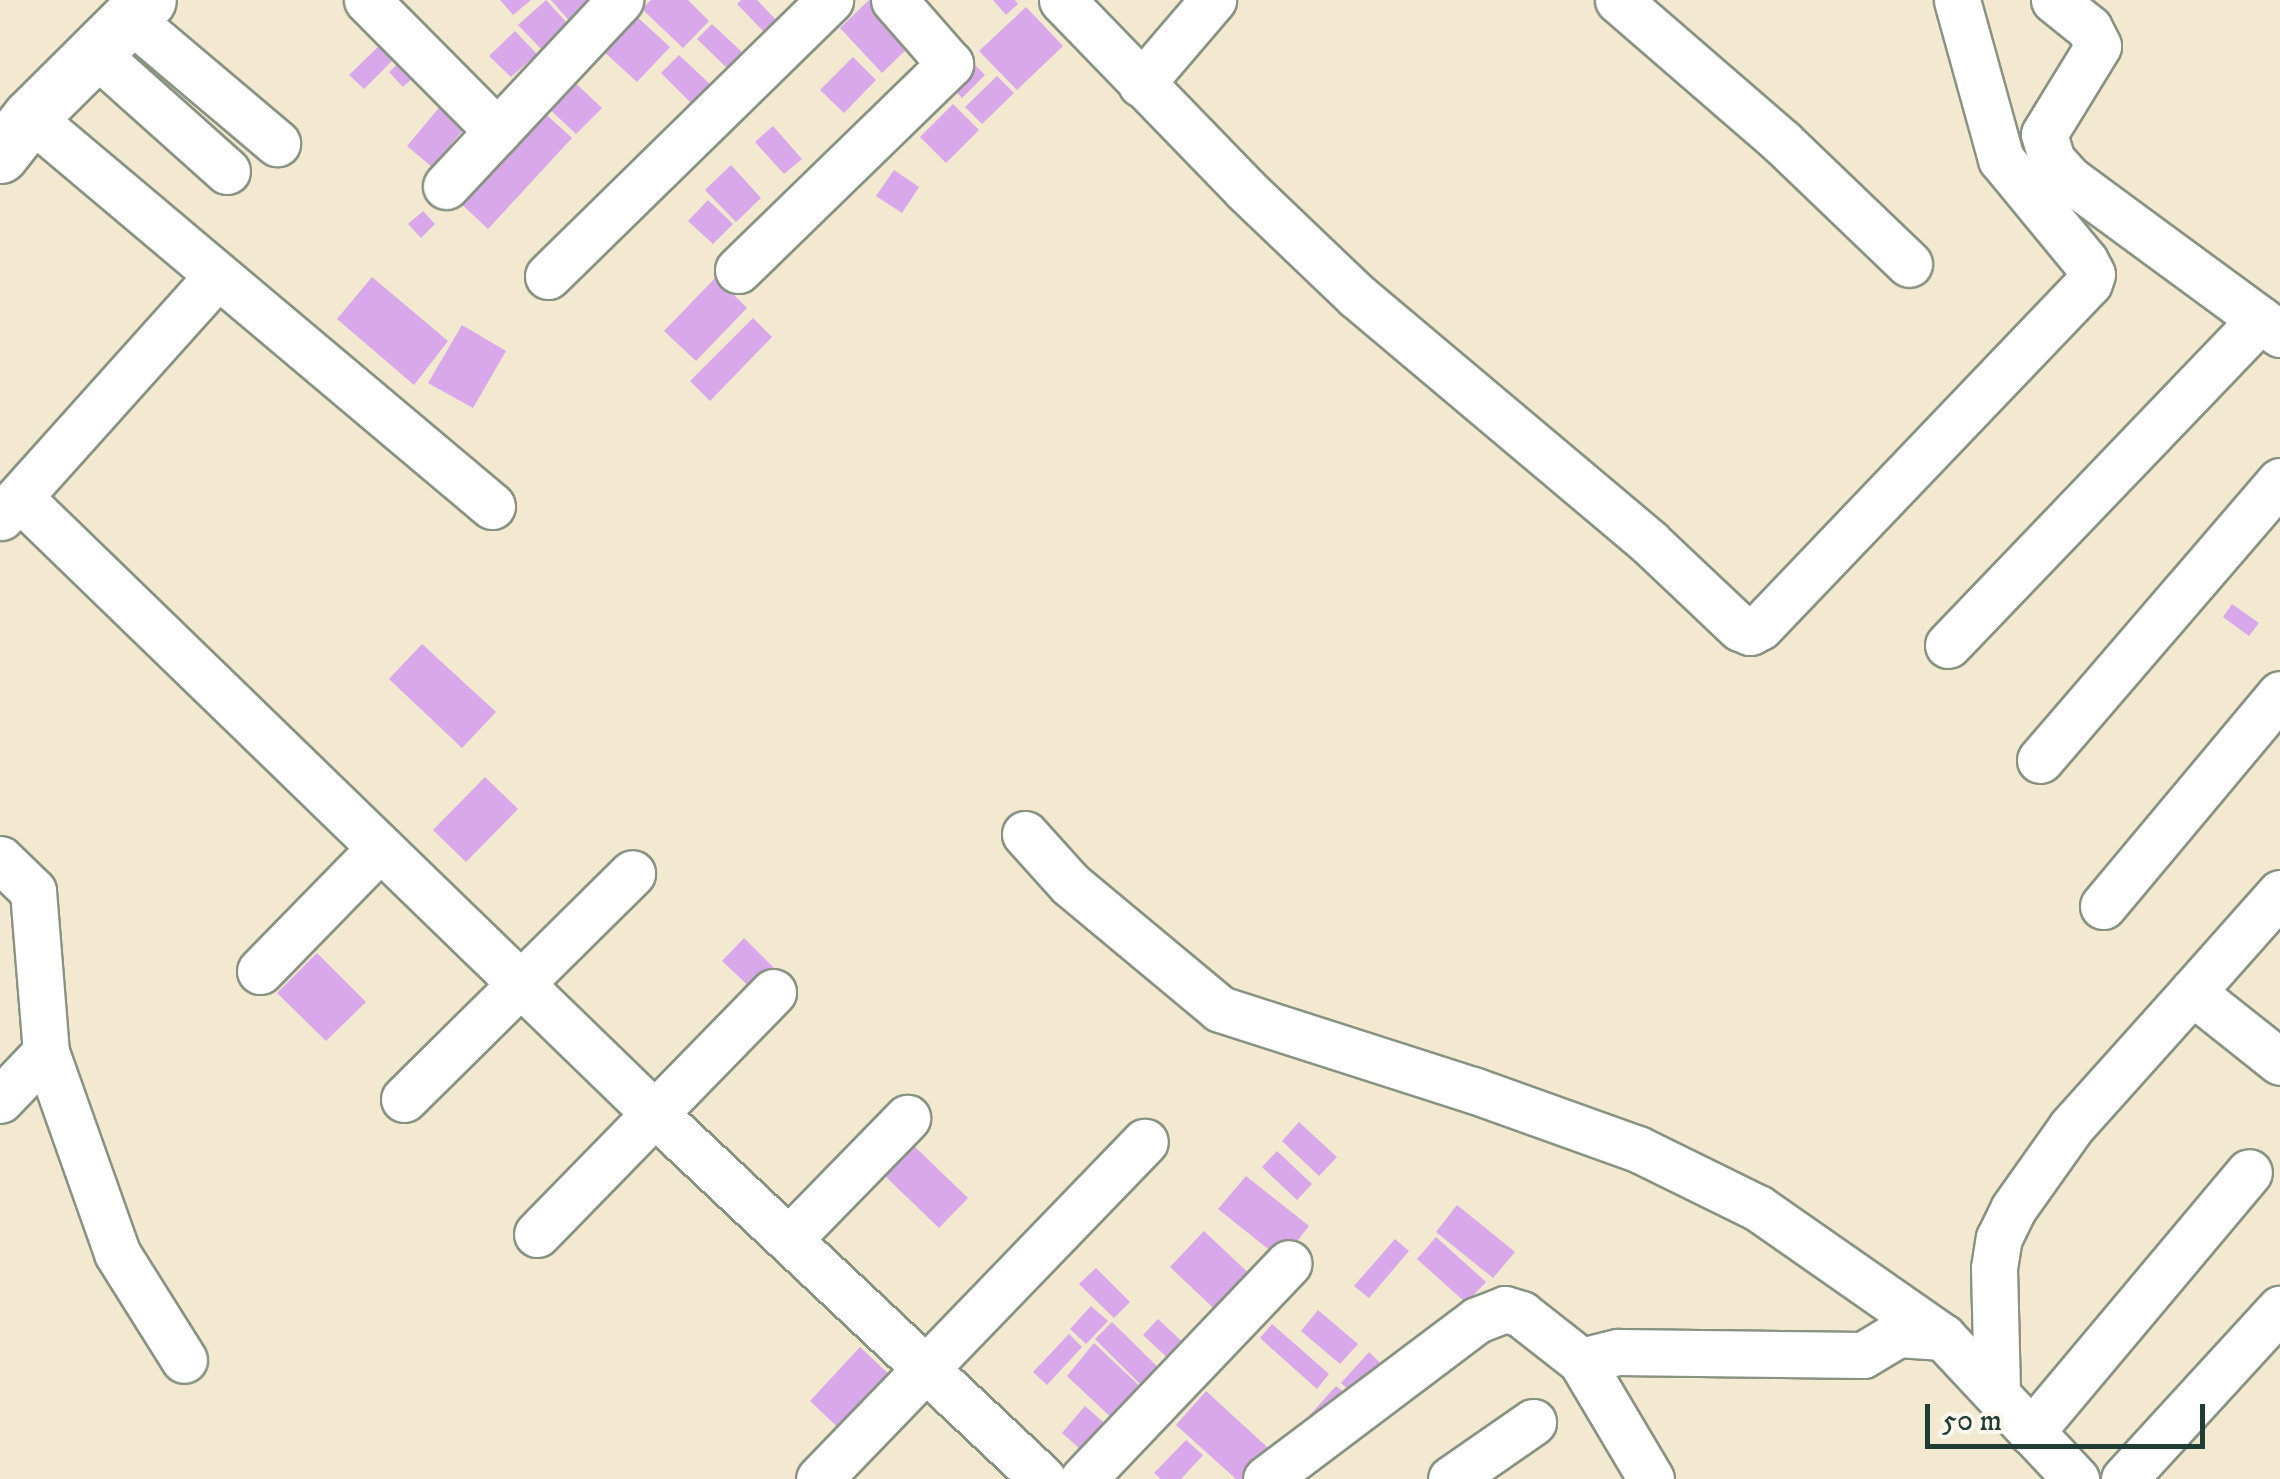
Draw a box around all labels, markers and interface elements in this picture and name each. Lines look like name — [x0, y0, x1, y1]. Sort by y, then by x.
scale bar — [1930, 1384, 2210, 1446]
text: 50 m — [1942, 1403, 2002, 1440]

